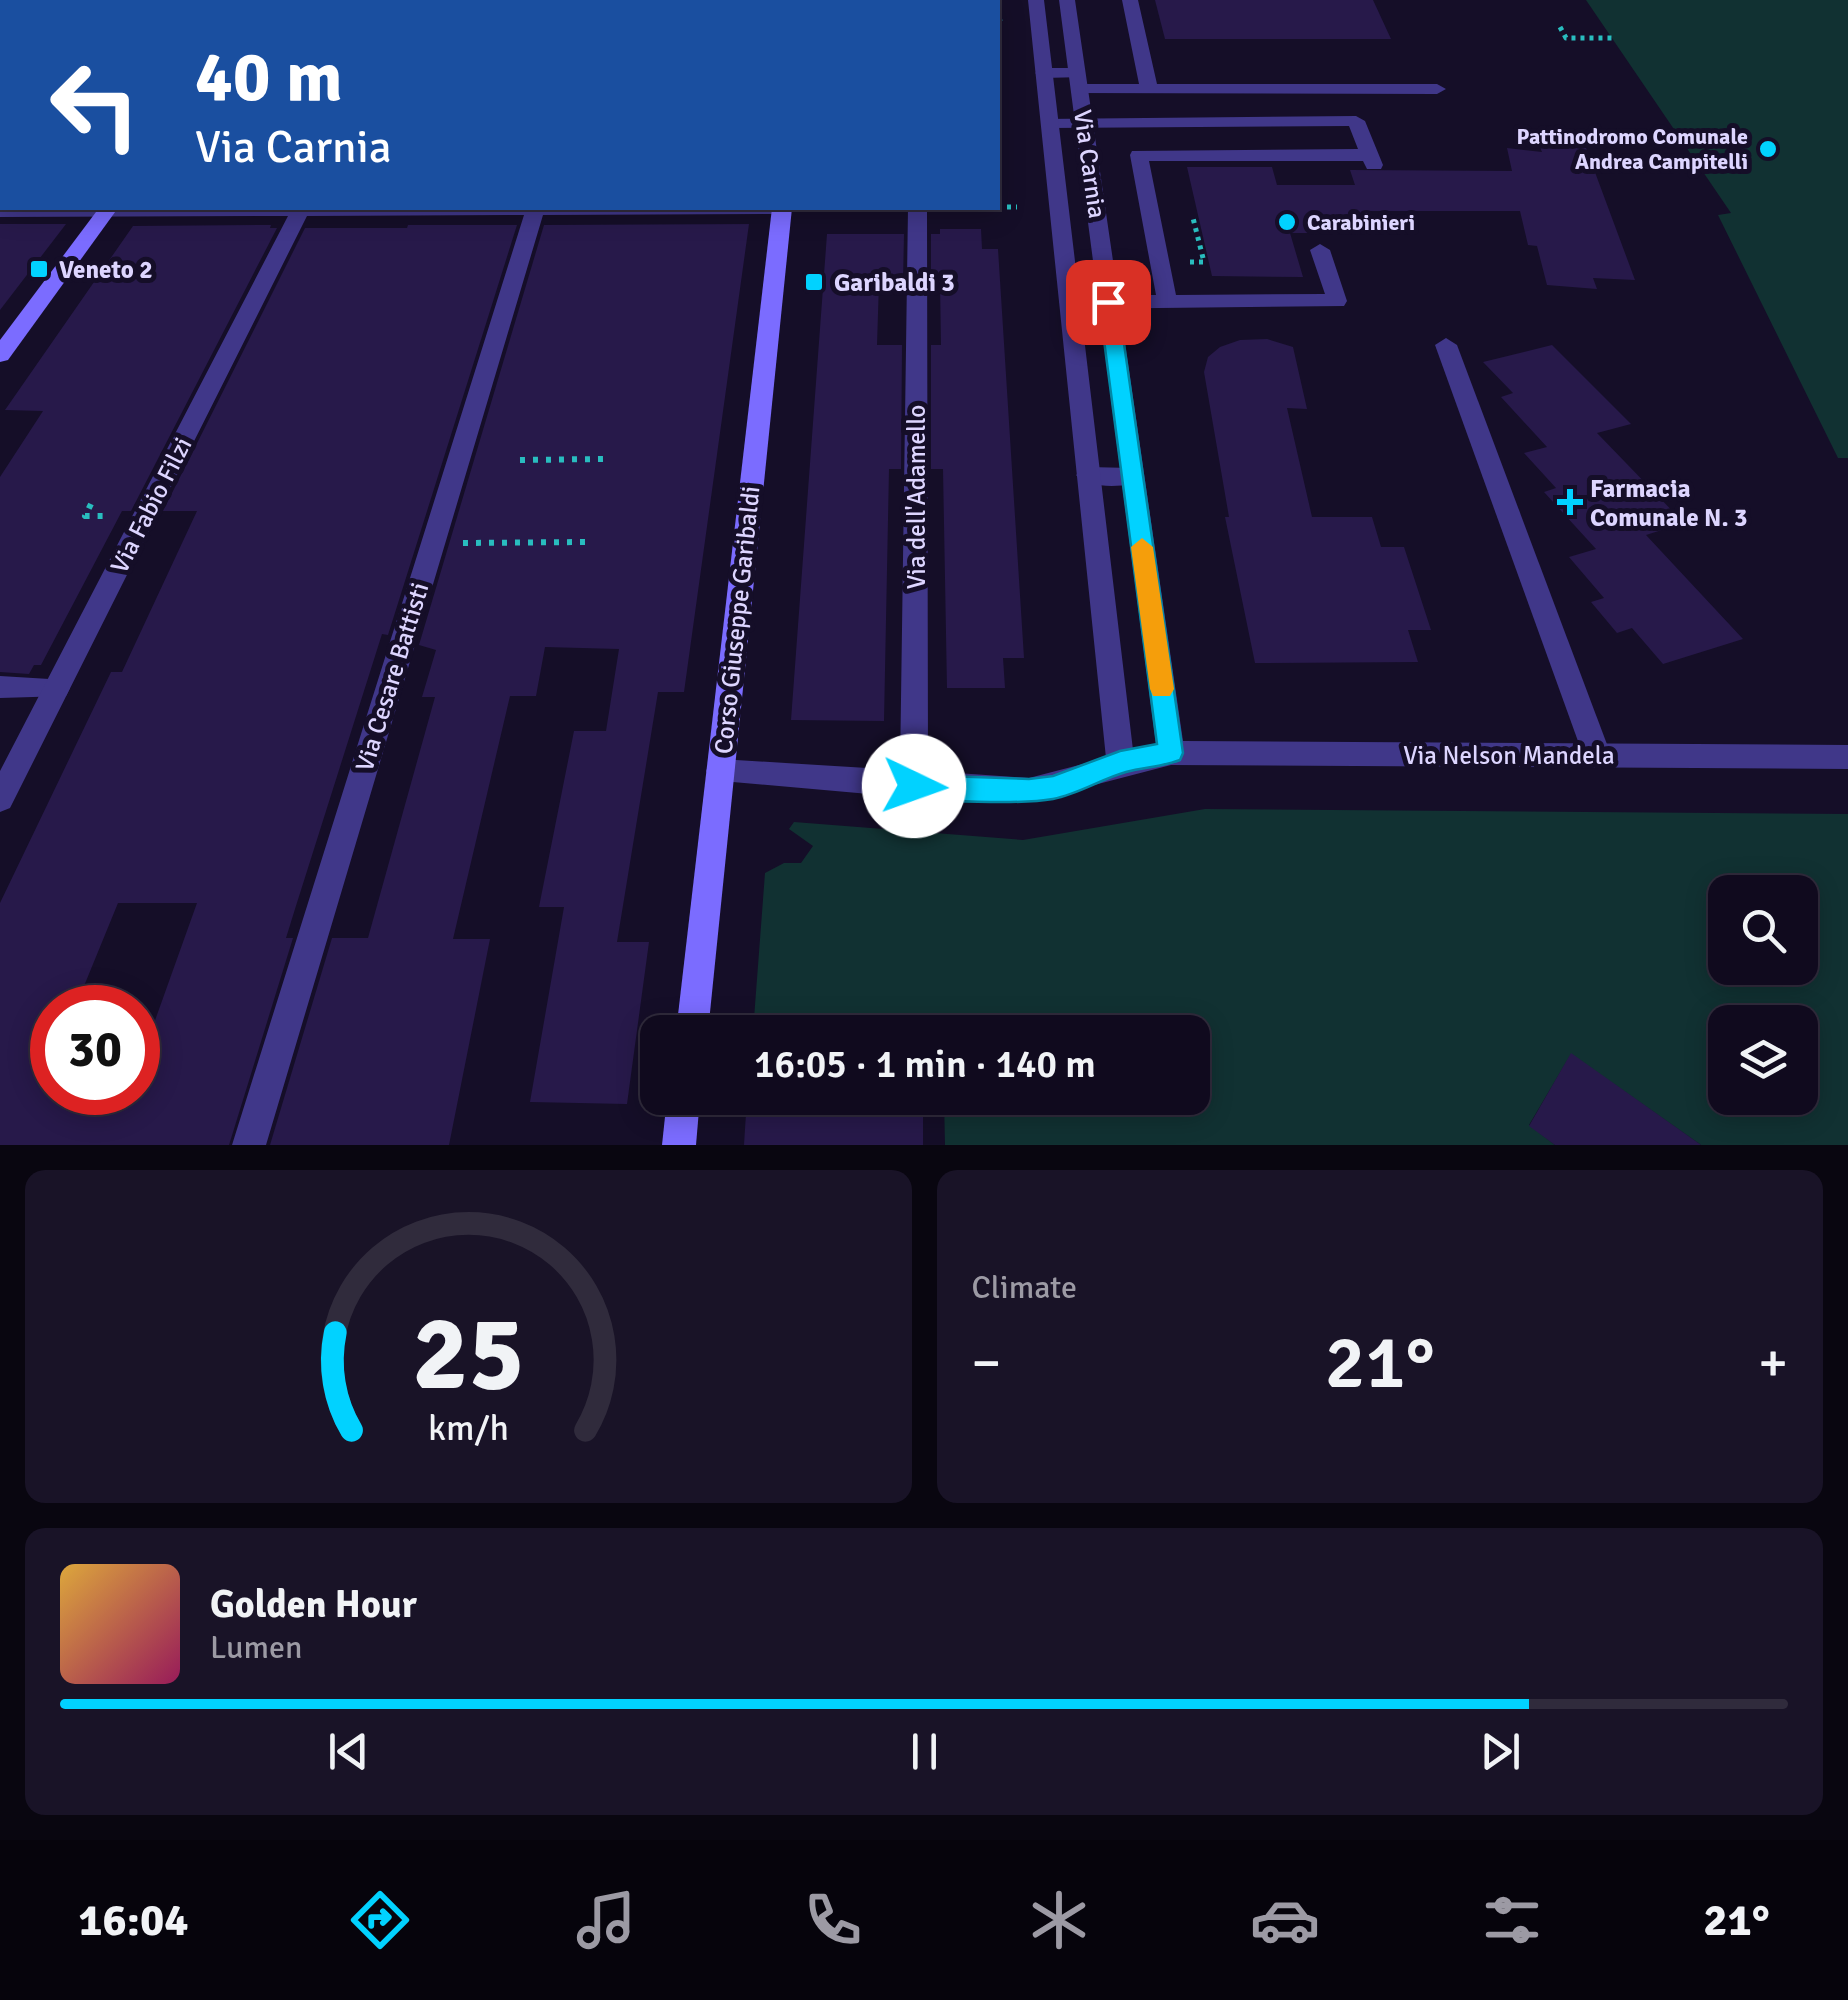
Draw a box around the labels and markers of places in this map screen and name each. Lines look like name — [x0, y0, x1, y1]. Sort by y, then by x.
place label: Pattinodromo Comunale Andrea Campitelli — [1516, 123, 1748, 175]
marker: Pattinodromo Comunale Andrea Campitelli — [1757, 138, 1779, 160]
place label: Carabinieri — [1307, 209, 1415, 236]
marker: Carabinieri — [1276, 211, 1298, 233]
place label: Veneto 2 — [59, 254, 153, 285]
marker: Veneto 2 — [28, 258, 50, 280]
pin — [1066, 260, 1151, 345]
place label: Garibaldi 3 — [834, 267, 955, 298]
marker: Garibaldi 3 — [803, 271, 825, 293]
place label: Farmacia Comunale N. 3 — [1590, 473, 1748, 533]
marker: Farmacia Comunale N. 3 — [1559, 491, 1581, 513]

